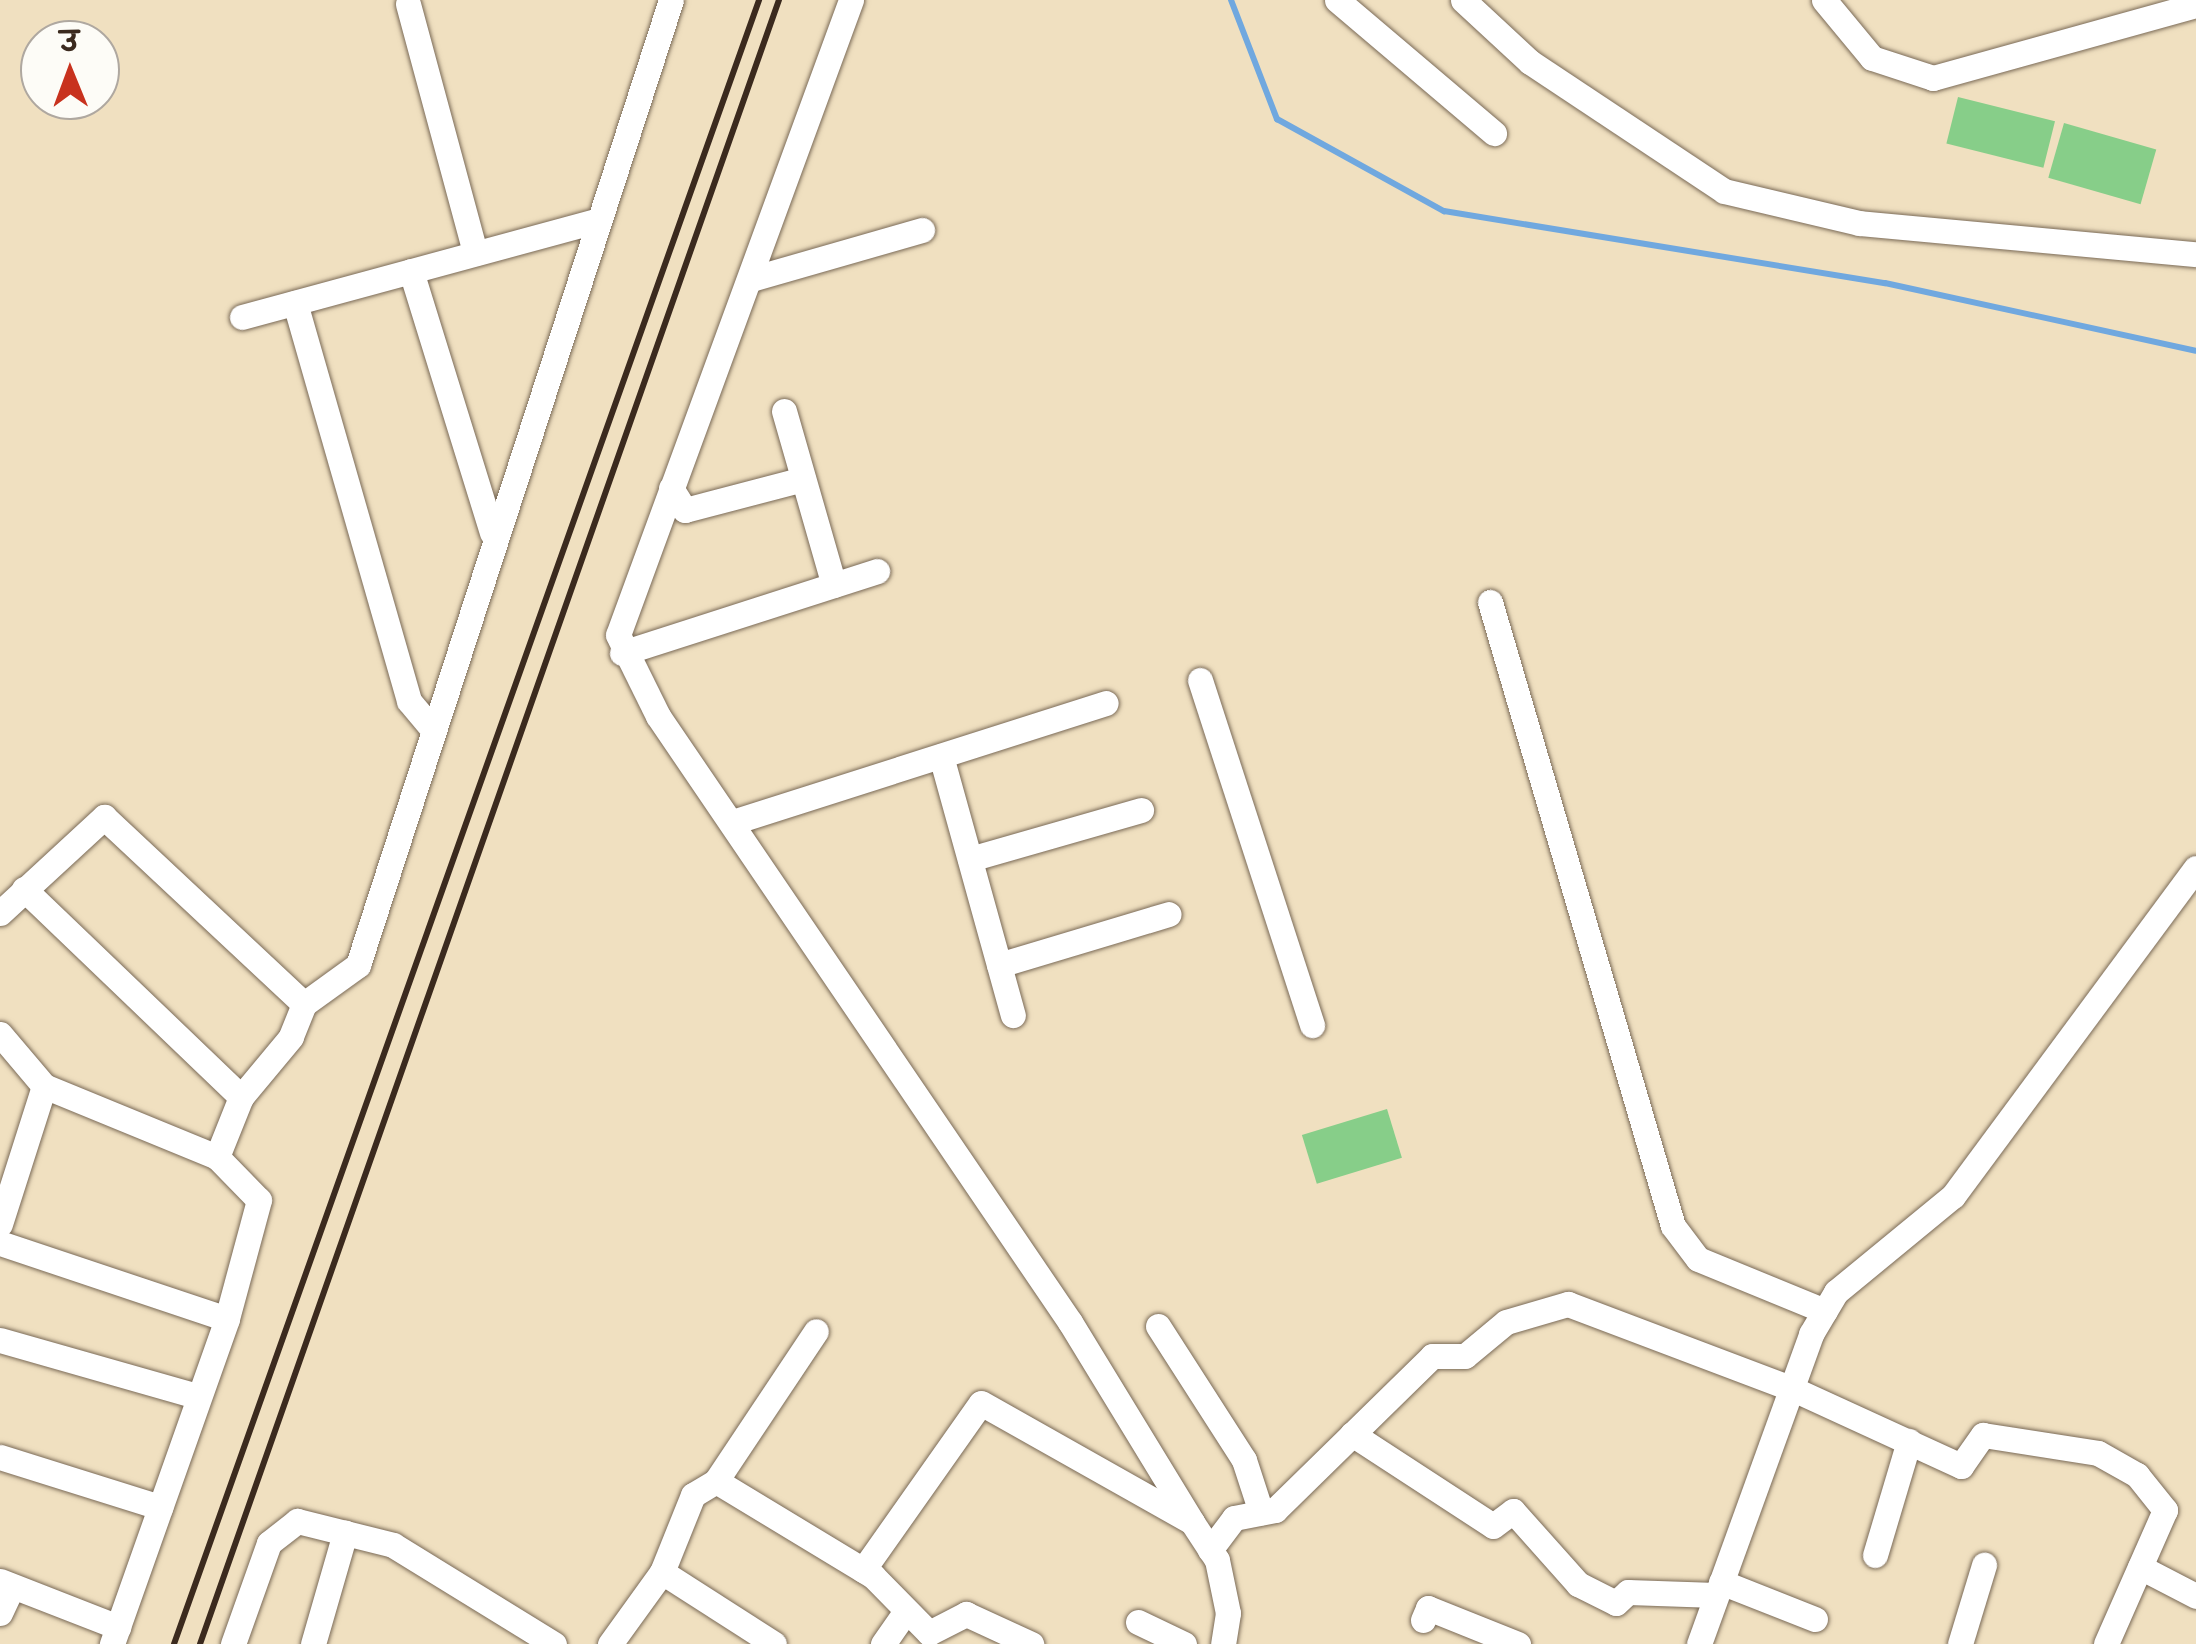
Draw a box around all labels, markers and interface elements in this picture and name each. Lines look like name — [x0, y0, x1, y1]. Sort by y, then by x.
text: उ — [60, 17, 79, 66]
north arrow — [20, 20, 120, 120]

